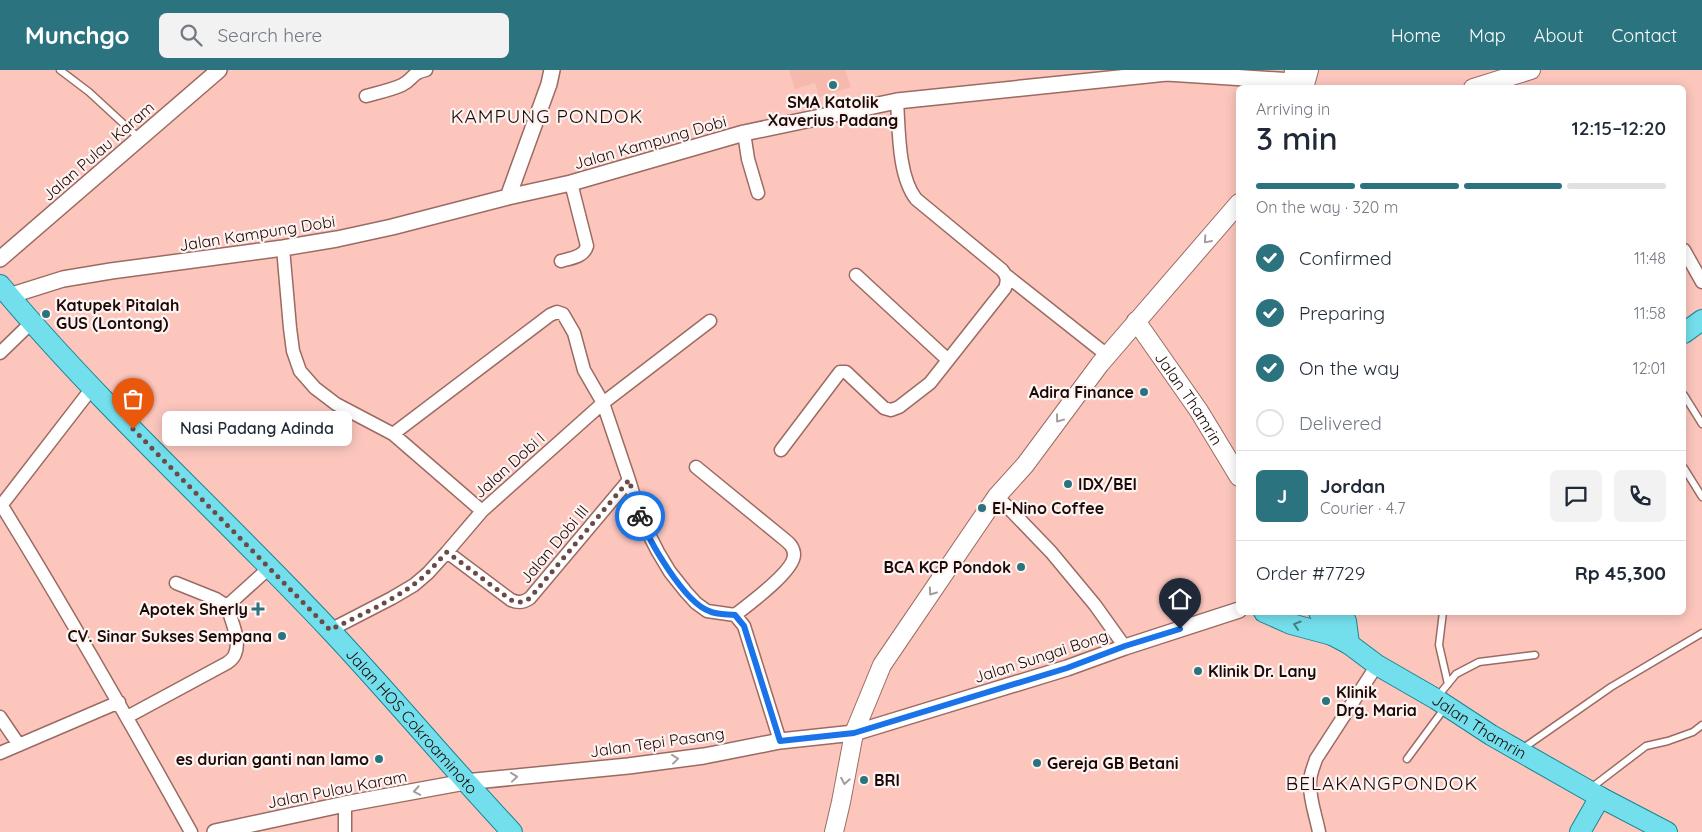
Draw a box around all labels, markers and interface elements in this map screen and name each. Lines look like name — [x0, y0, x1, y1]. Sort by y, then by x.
search box — [159, 13, 509, 58]
text: Munchgo — [25, 20, 129, 50]
icon: search — [177, 21, 205, 49]
text: Search here — [217, 23, 322, 47]
text: Home — [1391, 24, 1441, 47]
text: Map — [1469, 24, 1506, 47]
text: About — [1534, 24, 1584, 47]
text: Contact — [1612, 24, 1677, 47]
marker: SMA Katolik Xaverius Padang — [827, 79, 839, 91]
place label: SMA Katolik Xaverius Padang — [768, 92, 898, 130]
street label: Jalan Pulau Karam — [38, 97, 158, 205]
text: Arriving in — [1256, 99, 1330, 119]
district label: KAMPUNG PONDOK — [451, 104, 643, 128]
street label: Jalan Kampung Dobi — [571, 111, 729, 173]
text: 12:15–12:20 — [1571, 116, 1666, 140]
text: 3 min — [1256, 118, 1338, 158]
text: On the way · 320 m — [1256, 197, 1398, 217]
street label: Jalan Kampung Dobi — [178, 211, 336, 255]
one-way arrow — [1203, 234, 1212, 243]
icon: check — [1256, 244, 1284, 272]
text: Confirmed — [1299, 246, 1392, 270]
text: 11:48 — [1634, 248, 1666, 268]
place label: Katupek Pitalah GUS (Lontong) — [56, 295, 179, 333]
icon: check — [1256, 299, 1284, 327]
text: Preparing — [1299, 301, 1385, 325]
text: 11:58 — [1634, 303, 1666, 323]
marker: Katupek Pitalah GUS (Lontong) — [40, 308, 52, 320]
street label: Jalan Thamrin — [1151, 348, 1227, 449]
icon: check — [1256, 354, 1284, 382]
text: On the way — [1299, 356, 1400, 380]
text: 12:01 — [1633, 358, 1666, 378]
pin — [112, 378, 154, 429]
place label: Adira Finance — [1029, 382, 1134, 402]
icon: bag — [119, 385, 147, 413]
marker: Adira Finance — [1138, 386, 1150, 398]
text: Delivered — [1299, 411, 1382, 435]
callout: Nasi Padang Adinda — [163, 412, 353, 446]
one-way arrow — [1056, 413, 1065, 423]
text: Nasi Padang Adinda — [180, 418, 334, 438]
street label: Jalan Dobi I — [469, 428, 549, 502]
button: chat — [1550, 470, 1602, 522]
button: phone — [1614, 470, 1666, 522]
place label: IDX/BEI — [1078, 474, 1137, 494]
text: Jordan — [1320, 474, 1385, 498]
marker: IDX/BEI — [1062, 478, 1074, 490]
text: J — [1277, 484, 1287, 508]
courier — [615, 491, 665, 541]
place label: El-Nino Coffee — [992, 498, 1104, 518]
text: Courier · 4.7 — [1320, 498, 1405, 518]
street label: Jalan Dobi III — [515, 501, 593, 587]
icon: bike — [626, 502, 654, 530]
marker: El-Nino Coffee — [976, 502, 988, 514]
place label: BCA KCP Pondok — [883, 557, 1011, 577]
marker: BCA KCP Pondok — [1015, 561, 1027, 573]
text: Order #7729 — [1256, 561, 1365, 585]
text: Rp 45,300 — [1575, 561, 1666, 585]
pin — [1159, 578, 1201, 629]
icon: home — [1166, 585, 1194, 613]
one-way arrow — [929, 586, 938, 596]
place label: Apotek Sherly — [139, 599, 248, 619]
marker: Apotek Sherly — [252, 603, 264, 615]
one-way arrow — [1294, 621, 1302, 631]
street label: Jalan Sungai Bong — [971, 625, 1111, 687]
place label: CV. Sinar Sukses Sempana — [68, 626, 272, 646]
marker: CV. Sinar Sukses Sempana — [276, 630, 288, 642]
street label: Jalan HOS Cokroaminoto — [342, 644, 482, 798]
place label: Klinik Dr. Lany — [1208, 661, 1316, 681]
marker: Klinik Dr. Lany — [1192, 665, 1204, 677]
place label: Klinik Drg. Maria — [1336, 682, 1417, 720]
street label: Jalan Thamrin — [1428, 689, 1530, 763]
marker: Klinik Drg. Maria — [1320, 695, 1332, 707]
street label: Jalan Tepi Pasang — [588, 723, 726, 761]
place label: es durian ganti nan lamo — [176, 749, 369, 769]
marker: es durian ganti nan lamo — [373, 753, 385, 765]
place label: Gereja GB Betani — [1047, 753, 1178, 773]
one-way arrow — [671, 755, 680, 765]
marker: Gereja GB Betani — [1031, 757, 1043, 769]
street label: Jalan Pulau Karam — [265, 766, 409, 812]
place label: BRI — [874, 770, 900, 790]
district label: BELAKANGPONDOK — [1286, 771, 1478, 795]
one-way arrow — [510, 772, 518, 783]
marker: BRI — [858, 774, 870, 786]
one-way arrow — [840, 777, 850, 785]
one-way arrow — [413, 785, 422, 795]

